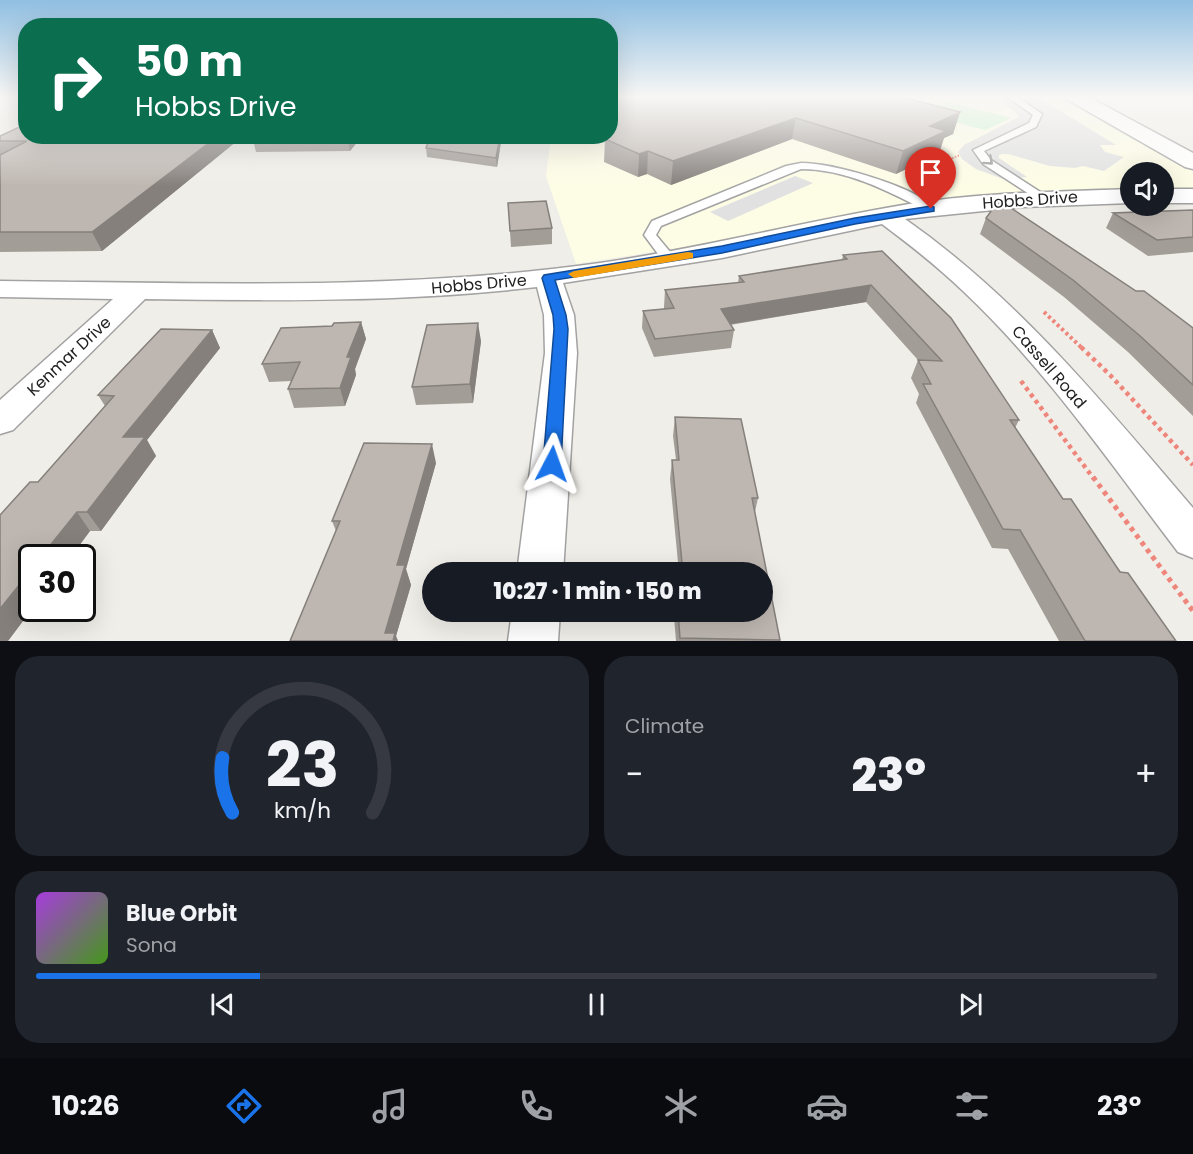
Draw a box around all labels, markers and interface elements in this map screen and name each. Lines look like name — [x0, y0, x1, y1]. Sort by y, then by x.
text: 50 m — [135, 32, 243, 91]
icon: right — [36, 42, 114, 120]
text: Hobbs Drive — [135, 88, 296, 125]
pin — [905, 147, 956, 209]
one-way arrow — [982, 154, 992, 165]
icon: arrive — [914, 156, 947, 189]
map controls — [1120, 162, 1174, 216]
button: sound — [1120, 162, 1174, 216]
street label: Hobbs Drive — [981, 185, 1079, 215]
street label: Hobbs Drive — [430, 268, 528, 300]
street label: Kenmar Drive — [22, 311, 116, 401]
street label: Cassell Road — [1006, 320, 1092, 414]
position arrow — [520, 432, 584, 496]
speed limit sign: 30 — [18, 544, 96, 622]
text: 10:27 · 1 min · 150 m — [494, 576, 701, 607]
text: Climate — [625, 712, 704, 740]
text: 23 — [265, 721, 339, 809]
text: 23° — [851, 744, 926, 807]
text: − — [625, 751, 643, 798]
text: + — [1134, 751, 1157, 798]
text: km/h — [273, 795, 331, 826]
text: Blue Orbit — [126, 898, 237, 929]
text: Sona — [126, 931, 177, 959]
icon: previous — [206, 988, 239, 1021]
icon: pause — [580, 988, 613, 1021]
icon: next — [954, 988, 987, 1021]
icon: directions — [223, 1085, 265, 1127]
icon: music — [369, 1085, 411, 1127]
icon: phone — [515, 1085, 557, 1127]
icon: climate — [660, 1085, 702, 1127]
icon: car — [806, 1085, 848, 1127]
icon: filters — [951, 1085, 993, 1127]
text: 10:26 — [52, 1087, 120, 1124]
text: 23° — [1097, 1087, 1141, 1124]

